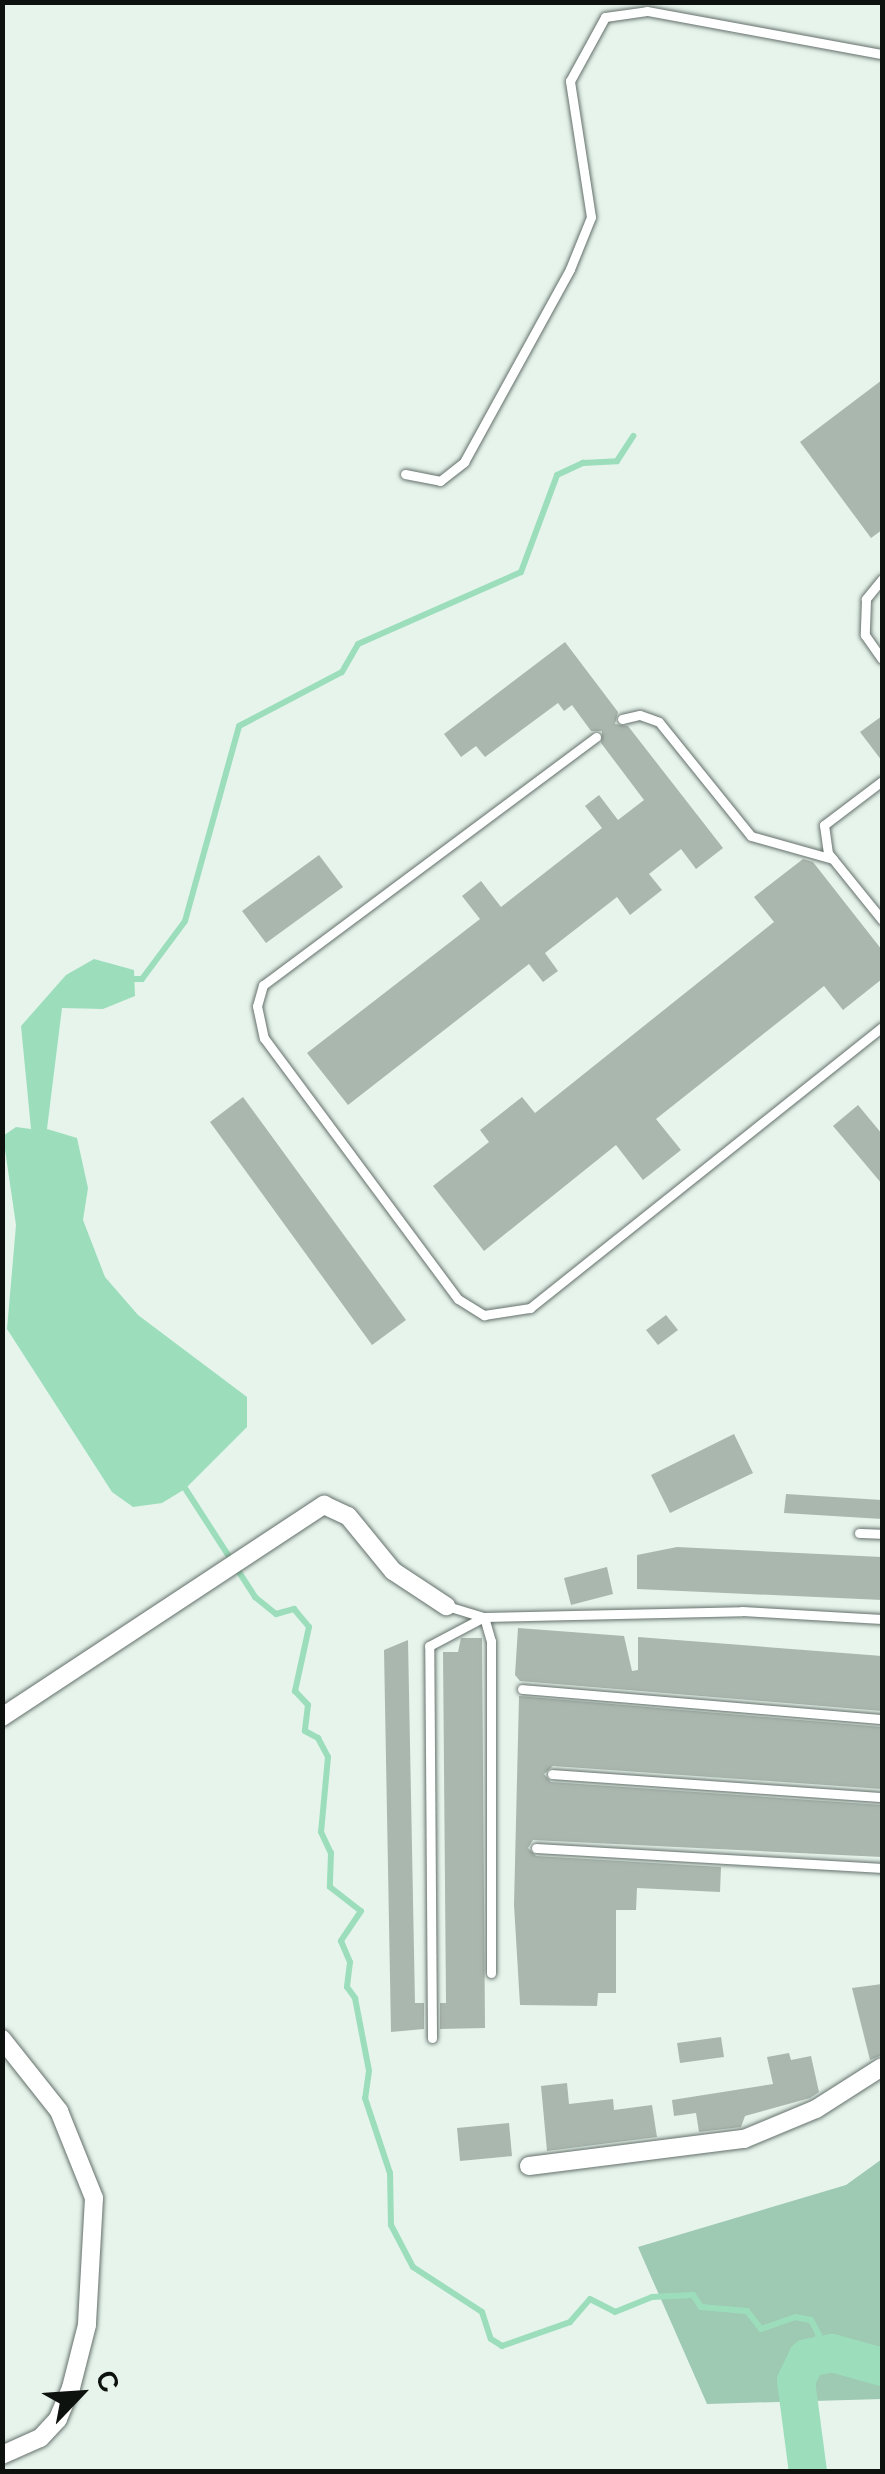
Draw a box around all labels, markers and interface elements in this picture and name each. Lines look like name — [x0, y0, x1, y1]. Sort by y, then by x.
north arrow — [30, 2344, 130, 2444]
text: С — [89, 2365, 126, 2397]

